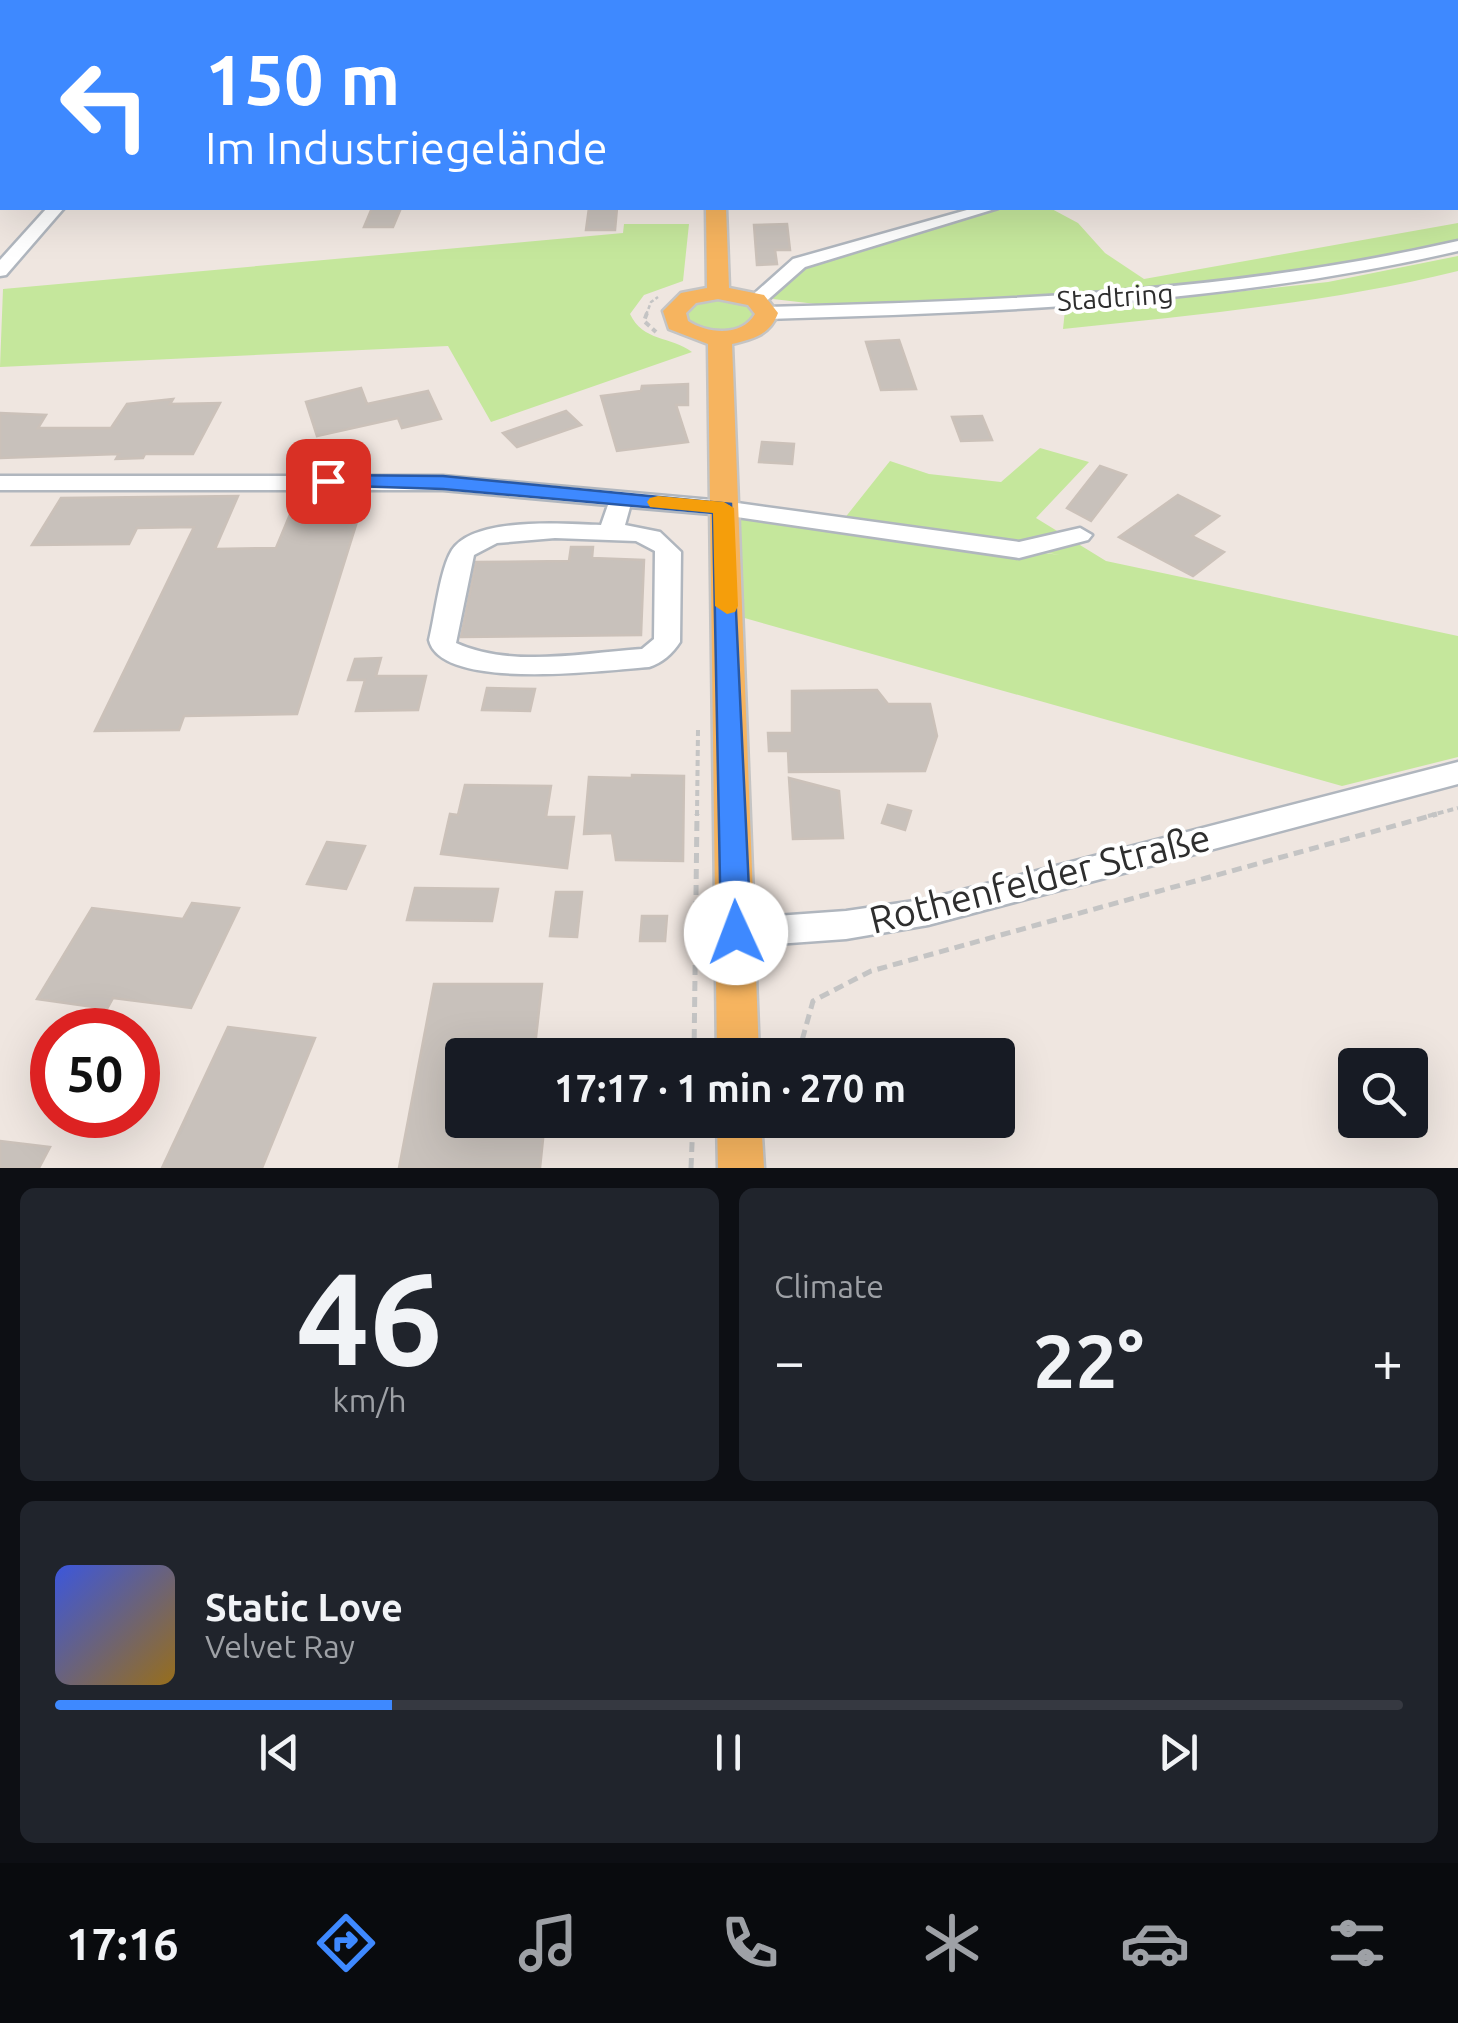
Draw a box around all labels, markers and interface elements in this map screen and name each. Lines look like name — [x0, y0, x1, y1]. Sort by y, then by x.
icon: left — [40, 40, 170, 170]
text: 150 m — [205, 40, 400, 118]
text: Im Industriegelände — [205, 122, 608, 173]
street label: Stadtring — [1056, 277, 1174, 316]
pin — [286, 439, 371, 524]
icon: arrive — [301, 454, 356, 509]
street label: Rothenfelder Straße — [865, 815, 1214, 941]
position arrow — [684, 881, 788, 985]
speed limit sign: 50 — [30, 1008, 160, 1138]
map controls — [1338, 1048, 1428, 1138]
button: search — [1338, 1048, 1428, 1138]
text: 17:17 · 1 min · 270 m — [554, 1067, 906, 1109]
text: 46 — [296, 1244, 443, 1390]
text: Climate — [774, 1268, 884, 1304]
text: 22° — [1033, 1318, 1144, 1402]
text: − — [774, 1330, 805, 1391]
text: + — [1372, 1330, 1403, 1391]
text: km/h — [333, 1382, 406, 1418]
text: Static Love — [205, 1586, 403, 1628]
text: Velvet Ray — [205, 1628, 355, 1664]
icon: previous — [252, 1725, 307, 1780]
icon: pause — [701, 1725, 756, 1780]
icon: next — [1151, 1725, 1206, 1780]
icon: directions — [311, 1908, 381, 1978]
icon: music — [513, 1908, 583, 1978]
icon: phone — [715, 1908, 785, 1978]
icon: climate — [917, 1908, 987, 1978]
icon: car — [1120, 1908, 1190, 1978]
icon: filters — [1322, 1908, 1392, 1978]
text: 17:16 — [66, 1918, 179, 1969]

